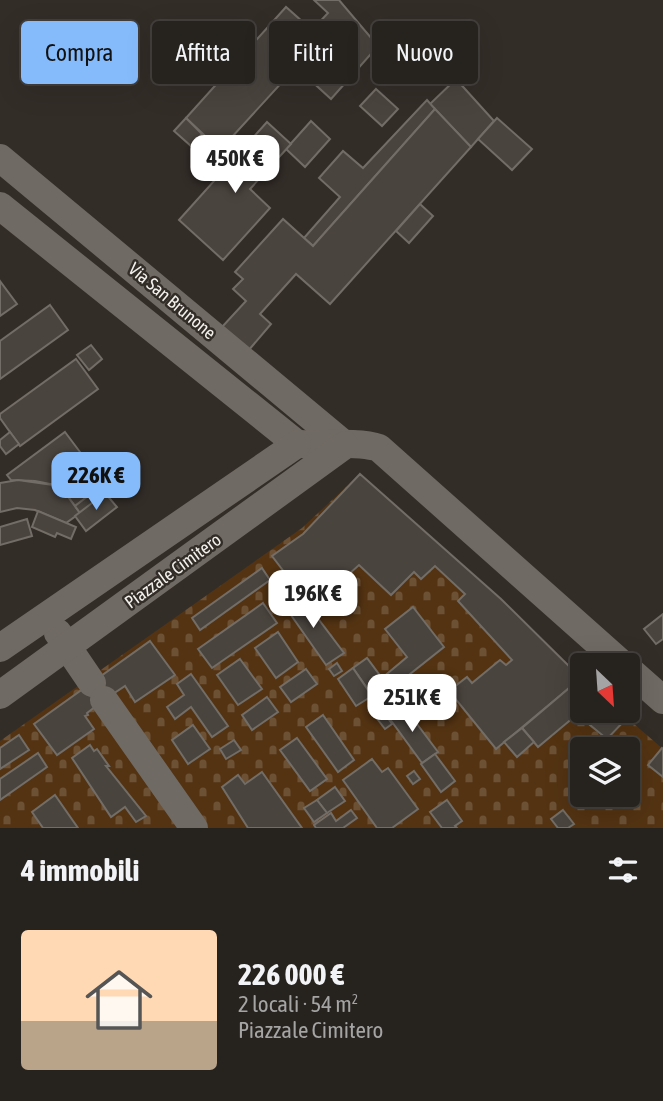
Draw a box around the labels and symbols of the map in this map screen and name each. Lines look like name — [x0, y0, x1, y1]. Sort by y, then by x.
pin: 450K € — [178, 136, 292, 195]
street label: Via San Brunone — [124, 258, 220, 343]
pin: 226K € — [39, 452, 153, 512]
street label: Piazzale Cimitero — [120, 529, 225, 613]
pin: 196K € — [256, 570, 370, 630]
north arrow — [570, 653, 640, 723]
pin: 251K € — [355, 674, 469, 734]

